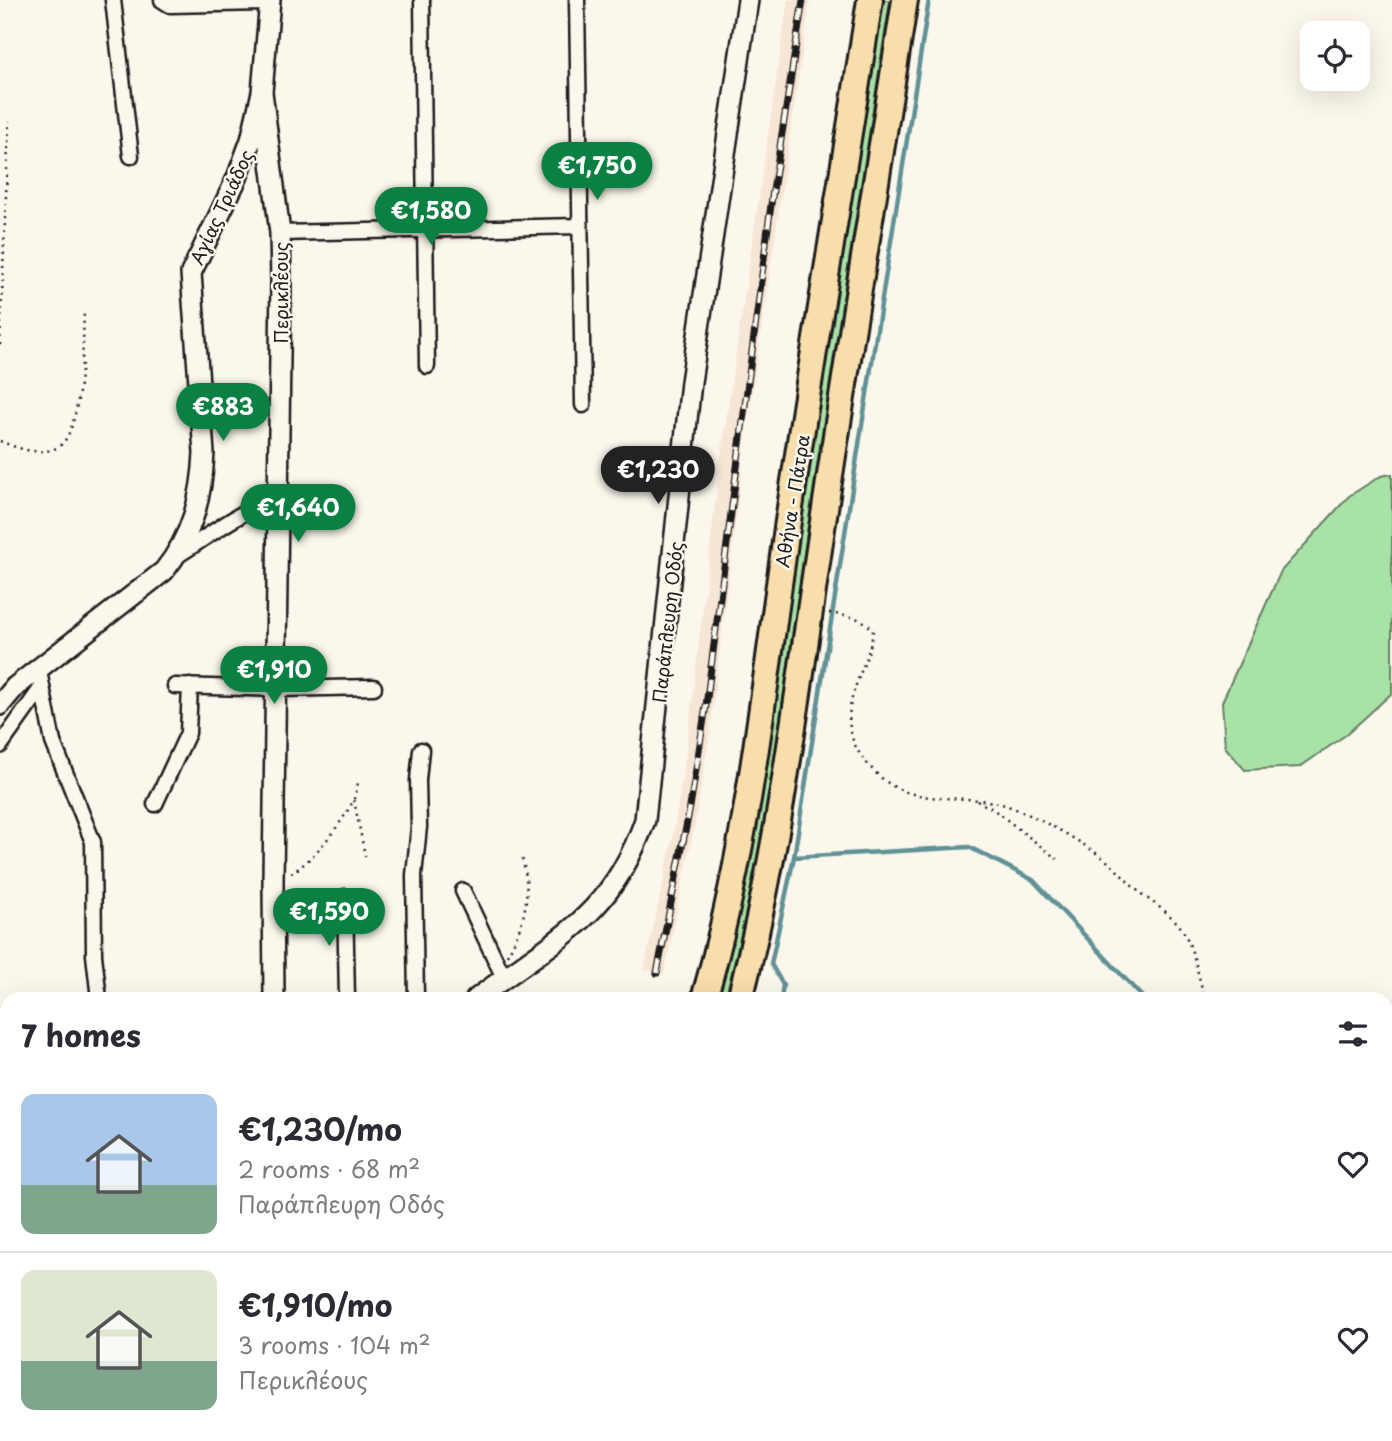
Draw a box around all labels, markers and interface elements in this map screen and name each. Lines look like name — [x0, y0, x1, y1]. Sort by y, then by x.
map controls — [1300, 21, 1370, 91]
button: locate — [1300, 21, 1370, 91]
pin: €1,750 — [540, 142, 654, 202]
street label: Αγίας Τριάδος — [183, 145, 259, 269]
text: €1,750 — [557, 147, 637, 182]
pin: €1,580 — [374, 188, 488, 247]
text: €1,580 — [391, 192, 471, 227]
street label: Περικλέους — [267, 242, 294, 344]
pin: €883 — [182, 384, 264, 443]
text: €883 — [192, 388, 254, 423]
street label: Αθήνα - Πάτρα — [768, 432, 816, 569]
pin: €1,230 — [601, 447, 715, 506]
text: €1,230 — [617, 451, 699, 486]
pin: €1,640 — [241, 484, 355, 544]
text: €1,640 — [257, 489, 339, 524]
street label: Παράπλευρη Οδός — [645, 540, 689, 704]
pin: €1,910 — [217, 646, 331, 706]
text: €1,910 — [236, 651, 312, 686]
pin: €1,590 — [272, 888, 386, 948]
text: €1,590 — [289, 893, 369, 928]
text: 7 homes — [21, 1012, 141, 1057]
icon: filters — [1334, 1015, 1372, 1053]
text: €1,230/mo — [238, 1106, 402, 1151]
icon: home — [77, 1122, 161, 1206]
icon: heart — [1334, 1145, 1372, 1183]
text: 2 rooms · 68 m² — [238, 1151, 420, 1186]
text: Παράπλευρη Οδός — [238, 1186, 445, 1221]
text: €1,910/mo — [238, 1282, 392, 1327]
icon: home — [77, 1298, 161, 1382]
icon: heart — [1334, 1321, 1372, 1359]
text: 3 rooms · 104 m² — [238, 1327, 431, 1362]
text: Περικλέους — [238, 1362, 368, 1397]

